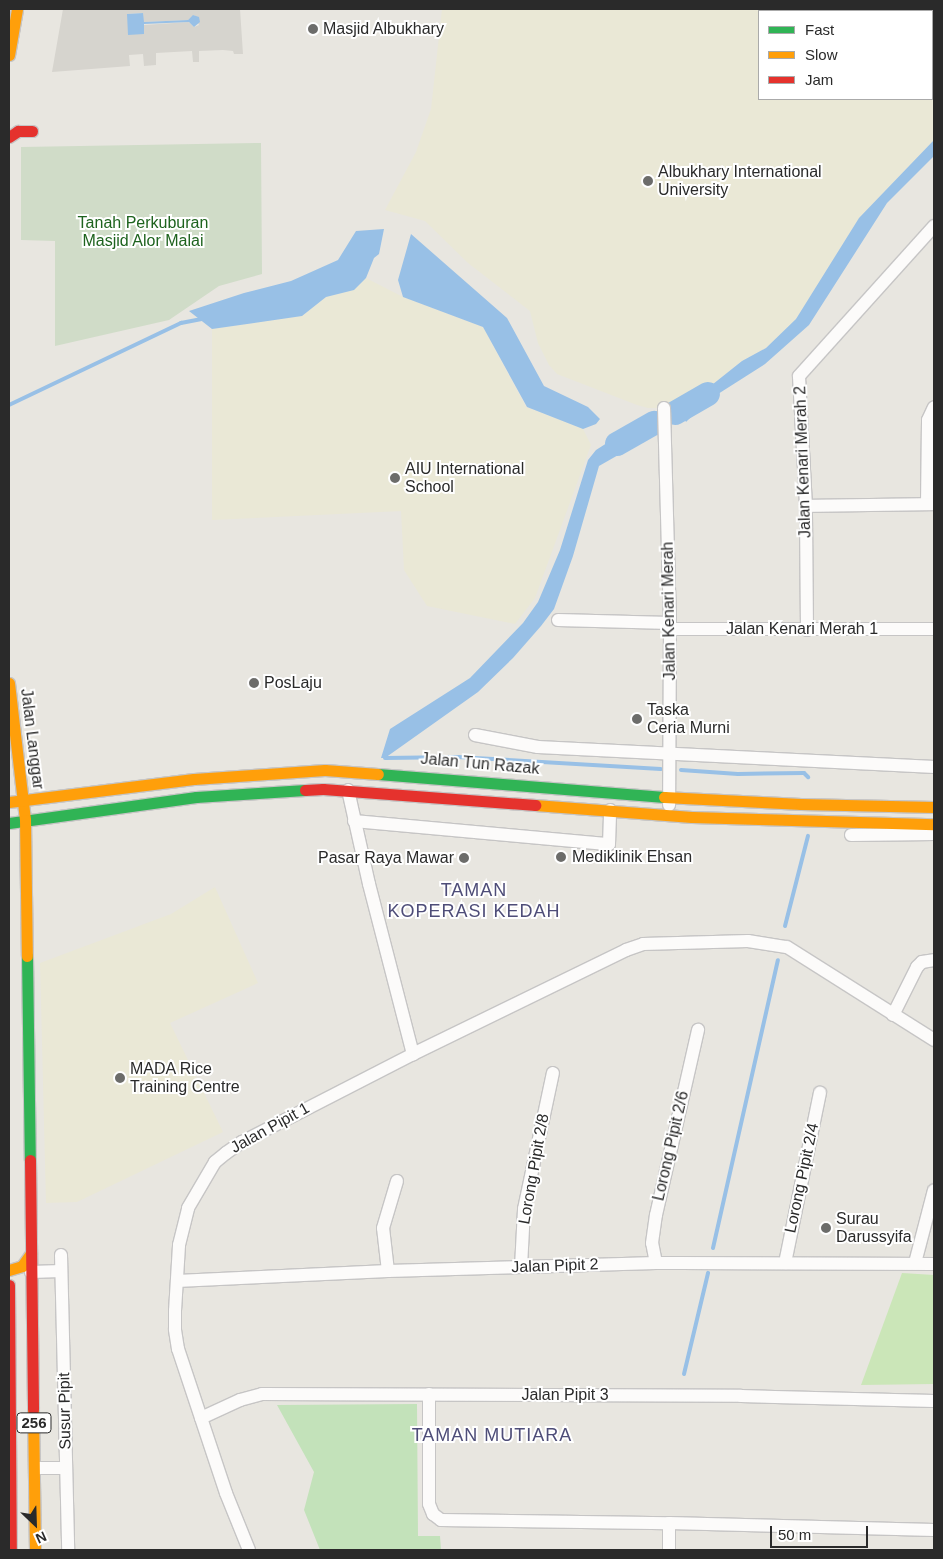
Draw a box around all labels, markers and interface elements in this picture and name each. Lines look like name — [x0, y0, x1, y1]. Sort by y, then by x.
legend — [758, 10, 933, 100]
place label: Masjid Albukhary — [323, 19, 445, 39]
text: Fast — [805, 21, 834, 38]
marker: Masjid Albukhary — [307, 23, 319, 35]
text: Slow — [805, 46, 838, 63]
text: Jam — [805, 71, 833, 88]
place label: Albukhary International University — [658, 162, 822, 200]
marker: Albukhary International University — [642, 175, 654, 187]
park label: Tanah Perkuburan Masjid Alor Malai — [78, 213, 208, 251]
street label: Jalan Kenari Merah 2 — [791, 386, 815, 538]
place label: AIU International School — [405, 459, 524, 497]
marker: AIU International School — [389, 472, 401, 484]
street label: Jalan Kenari Merah — [658, 541, 680, 681]
street label: Jalan Kenari Merah 1 — [726, 619, 878, 639]
place label: PosLaju — [264, 673, 322, 693]
marker: PosLaju — [248, 677, 260, 689]
street label: Jalan Langgar — [16, 688, 48, 790]
place label: Taska Ceria Murni — [647, 700, 730, 738]
marker: Taska Ceria Murni — [631, 713, 643, 725]
street label: Jalan Tun Razak — [420, 749, 540, 779]
place label: Mediklinik Ehsan — [572, 847, 692, 867]
place label: Pasar Raya Mawar — [318, 848, 454, 868]
marker: Mediklinik Ehsan — [554, 850, 568, 864]
marker: Pasar Raya Mawar — [458, 852, 470, 864]
district label: TAMAN KOPERASI KEDAH — [386, 880, 562, 922]
place label: MADA Rice Training Centre — [130, 1059, 240, 1097]
marker: MADA Rice Training Centre — [114, 1072, 126, 1084]
street label: Lorong Pipit 2/6 — [649, 1089, 693, 1203]
street label: Jalan Pipit 1 — [227, 1098, 313, 1158]
street label: Lorong Pipit 2/8 — [515, 1112, 553, 1226]
street label: Lorong Pipit 2/4 — [781, 1121, 823, 1235]
place label: Surau Darussyifa — [836, 1209, 912, 1247]
marker: Surau Darussyifa — [820, 1222, 832, 1234]
street label: Jalan Pipit 2 — [511, 1255, 599, 1277]
street label: Susur Pipit — [55, 1372, 75, 1450]
street label: Jalan Pipit 3 — [521, 1385, 609, 1405]
road number: 256 — [15, 1410, 53, 1436]
district label: TAMAN MUTIARA — [410, 1424, 574, 1446]
north arrow — [10, 1499, 60, 1549]
scale bar — [773, 1516, 870, 1548]
text: 50 m — [778, 1526, 811, 1543]
text: N — [33, 1528, 49, 1547]

